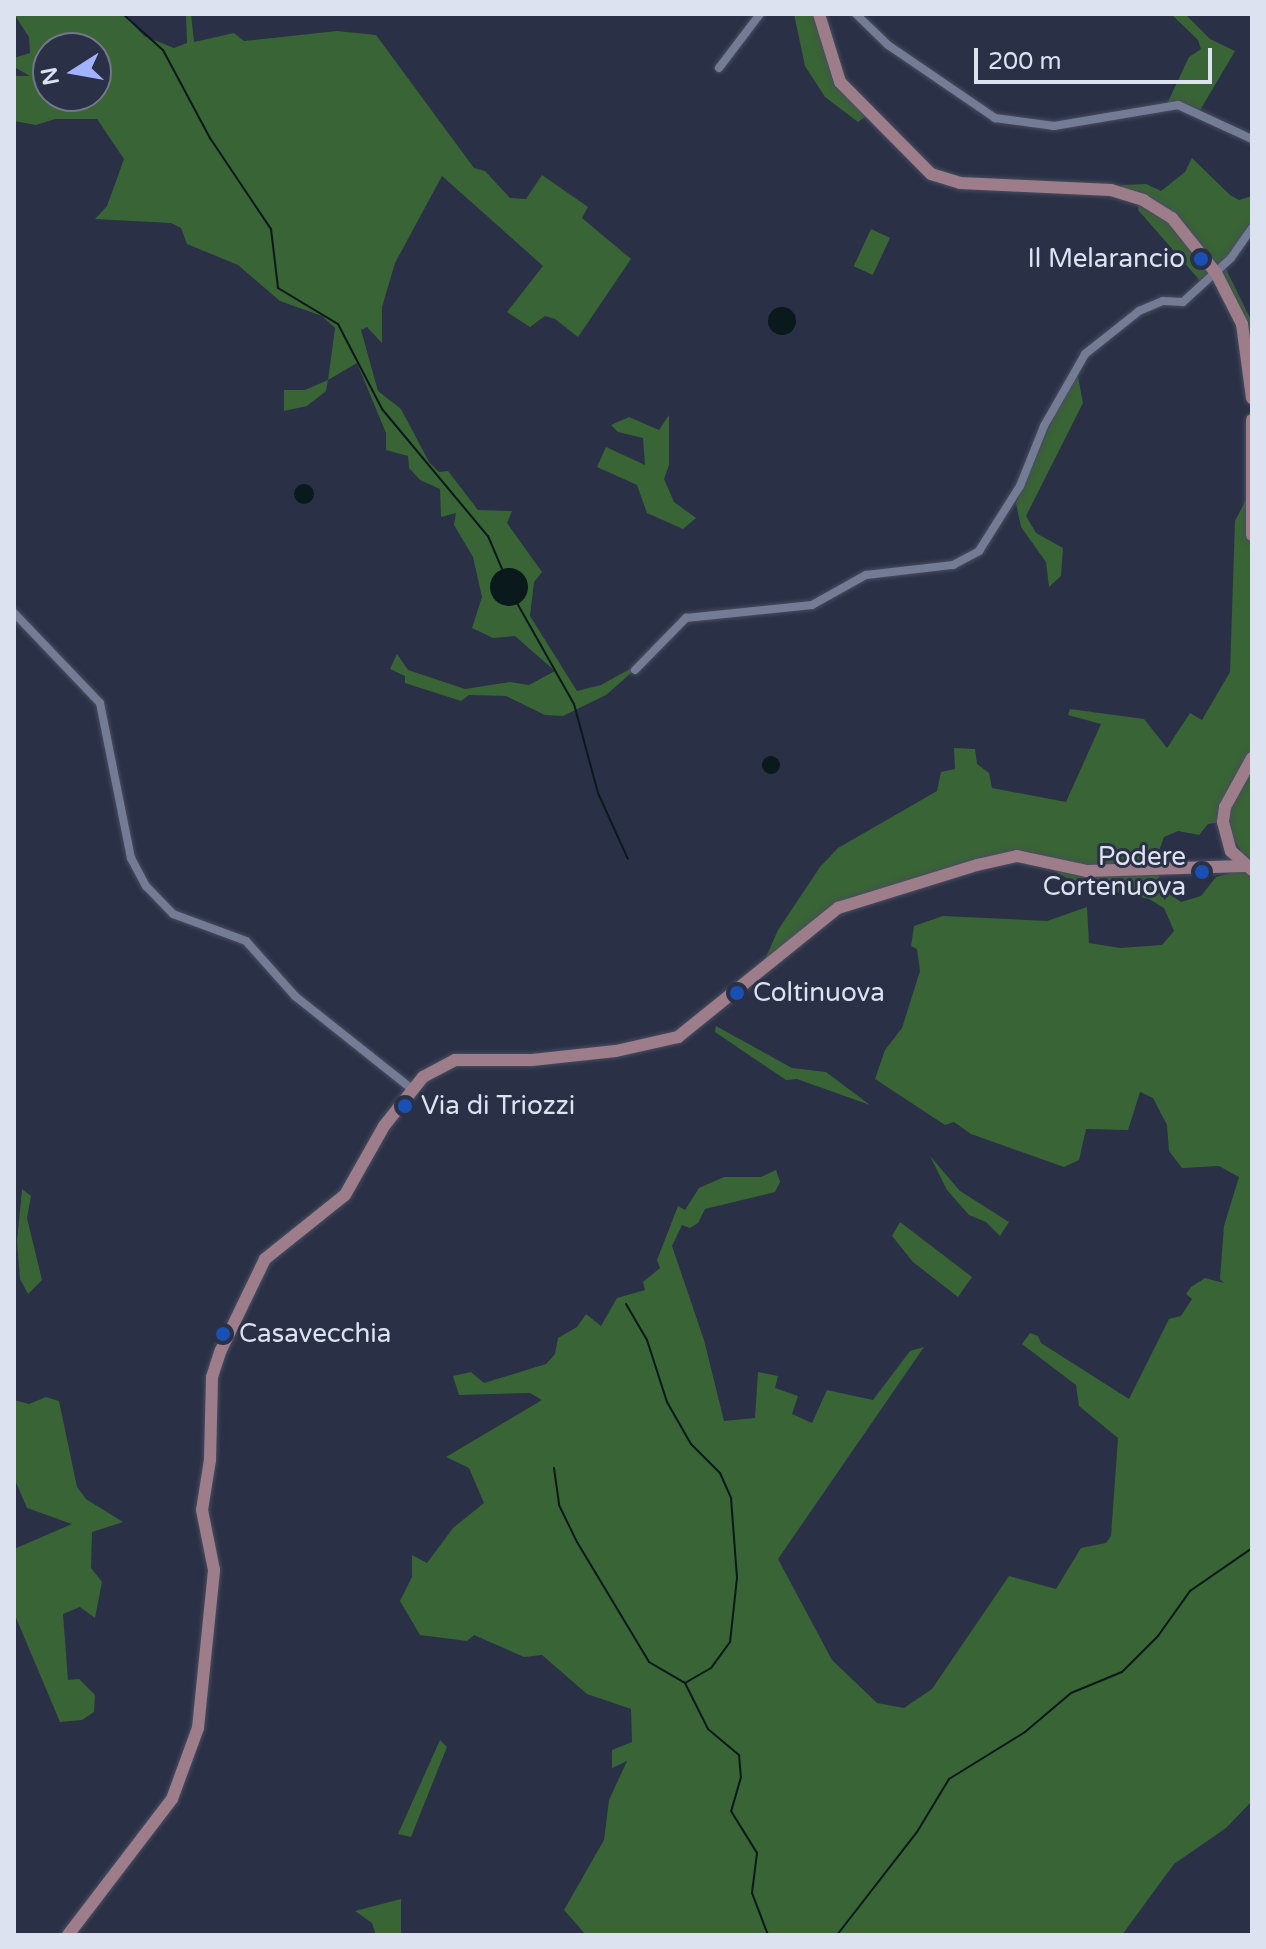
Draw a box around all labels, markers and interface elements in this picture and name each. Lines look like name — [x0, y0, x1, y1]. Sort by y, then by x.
north arrow — [32, 32, 112, 112]
scale bar — [978, 32, 1216, 82]
text: 200 m — [988, 47, 1062, 76]
text: N — [36, 65, 65, 87]
place label: Il Melarancio — [1028, 243, 1185, 275]
marker: Il Melarancio — [1192, 250, 1210, 268]
place label: Podere Cortenuova — [1043, 841, 1186, 902]
marker: Podere Cortenuova — [1193, 863, 1211, 881]
place label: Coltinuova — [753, 977, 885, 1009]
marker: Coltinuova — [728, 984, 746, 1002]
place label: Via di Triozzi — [421, 1090, 575, 1122]
marker: Via di Triozzi — [396, 1097, 414, 1115]
place label: Casavecchia — [239, 1318, 391, 1350]
marker: Casavecchia — [214, 1325, 232, 1343]

